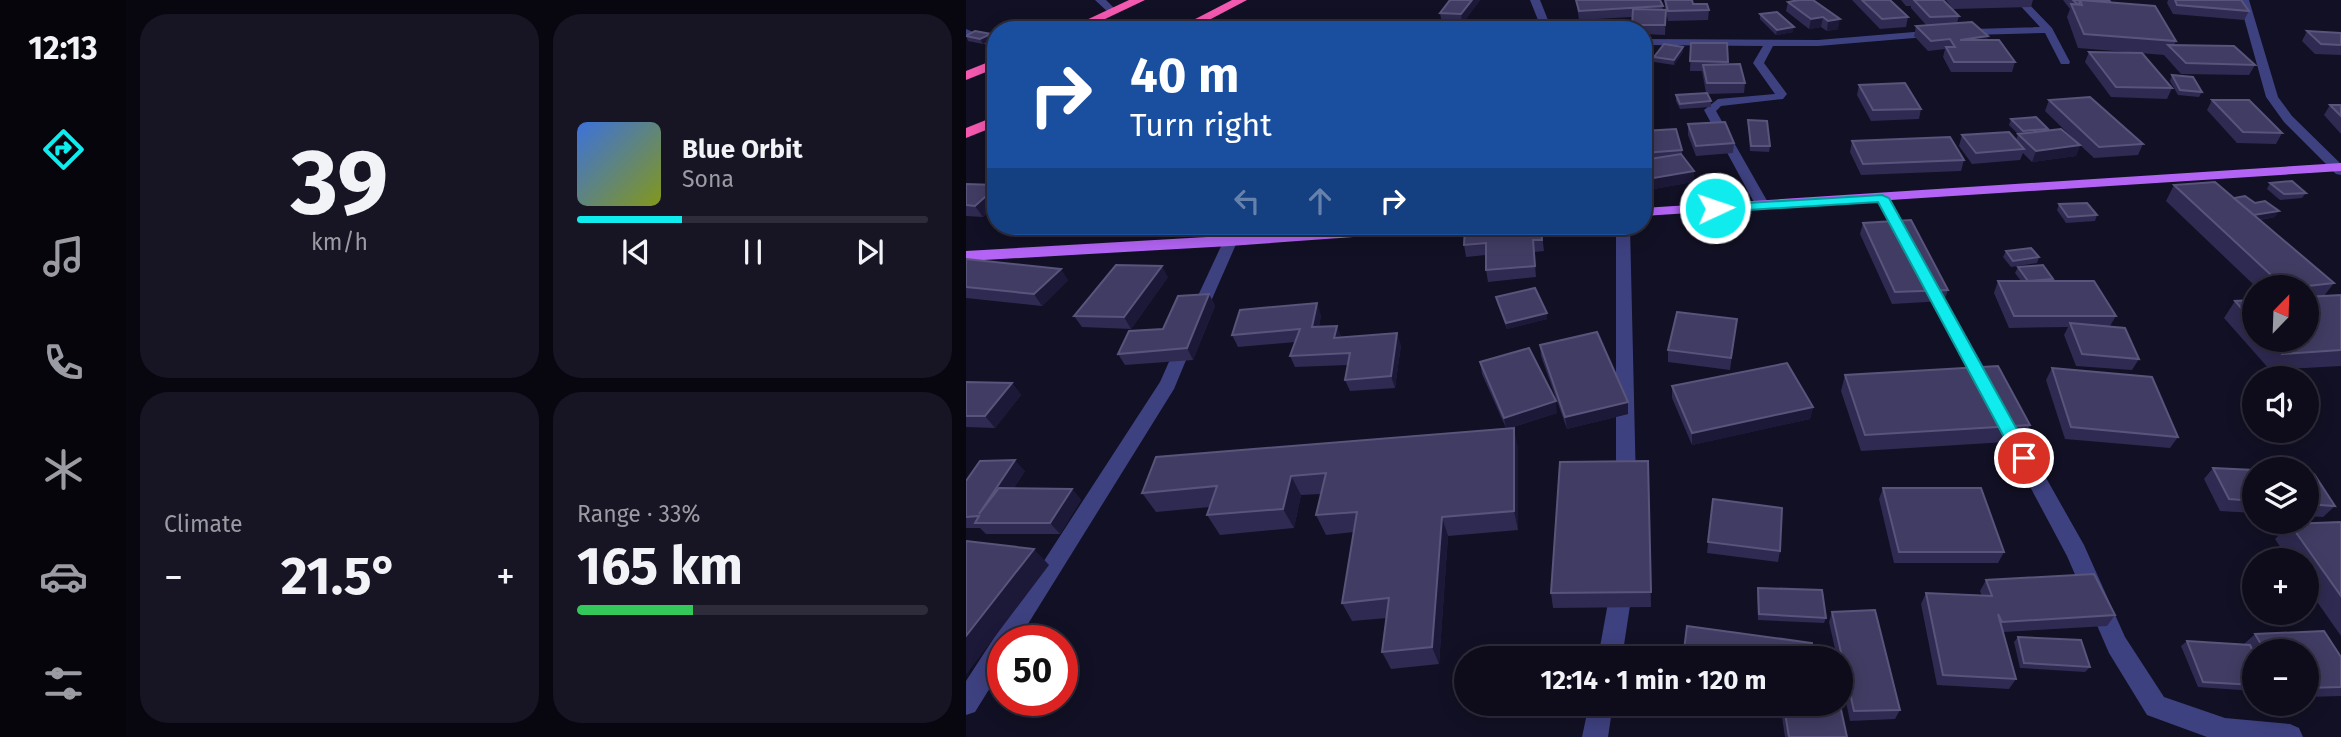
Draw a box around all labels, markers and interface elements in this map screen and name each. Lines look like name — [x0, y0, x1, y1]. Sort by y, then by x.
text: 12:13 — [28, 29, 98, 67]
text: 40 m — [1130, 46, 1239, 105]
icon: right — [1015, 49, 1106, 140]
text: Turn right — [1130, 106, 1272, 144]
icon: directions — [39, 125, 88, 174]
text: 39 — [291, 128, 388, 237]
text: Blue Orbit — [682, 134, 802, 165]
text: Sona — [682, 165, 734, 193]
position arrow — [1678, 171, 1752, 245]
icon: left — [1228, 182, 1266, 220]
icon: ahead — [1301, 182, 1339, 220]
icon: right — [1374, 182, 1412, 220]
text: km/h — [311, 228, 368, 256]
icon: music — [39, 232, 88, 281]
icon: previous — [617, 233, 655, 271]
icon: pause — [734, 233, 772, 271]
icon: next — [851, 233, 889, 271]
north arrow — [2242, 275, 2319, 352]
map controls — [2242, 275, 2319, 716]
icon: phone — [39, 338, 88, 387]
button: sound — [2242, 366, 2319, 443]
pin — [1994, 428, 2054, 488]
icon: arrive — [2005, 439, 2043, 477]
icon: climate — [39, 445, 88, 494]
button: layers — [2242, 457, 2319, 534]
text: Range · 33% — [577, 500, 700, 528]
text: Climate — [164, 510, 243, 538]
text: 165 km — [577, 535, 743, 598]
text: 21.5° — [281, 545, 398, 608]
button: + — [2242, 548, 2319, 625]
icon: car — [39, 552, 88, 601]
text: − — [164, 554, 183, 600]
text: + — [496, 554, 515, 600]
speed limit sign: 50 — [987, 625, 1078, 716]
button: − — [2242, 639, 2319, 716]
icon: filters — [39, 659, 88, 708]
text: 12:14 · 1 min · 120 m — [1540, 665, 1767, 696]

